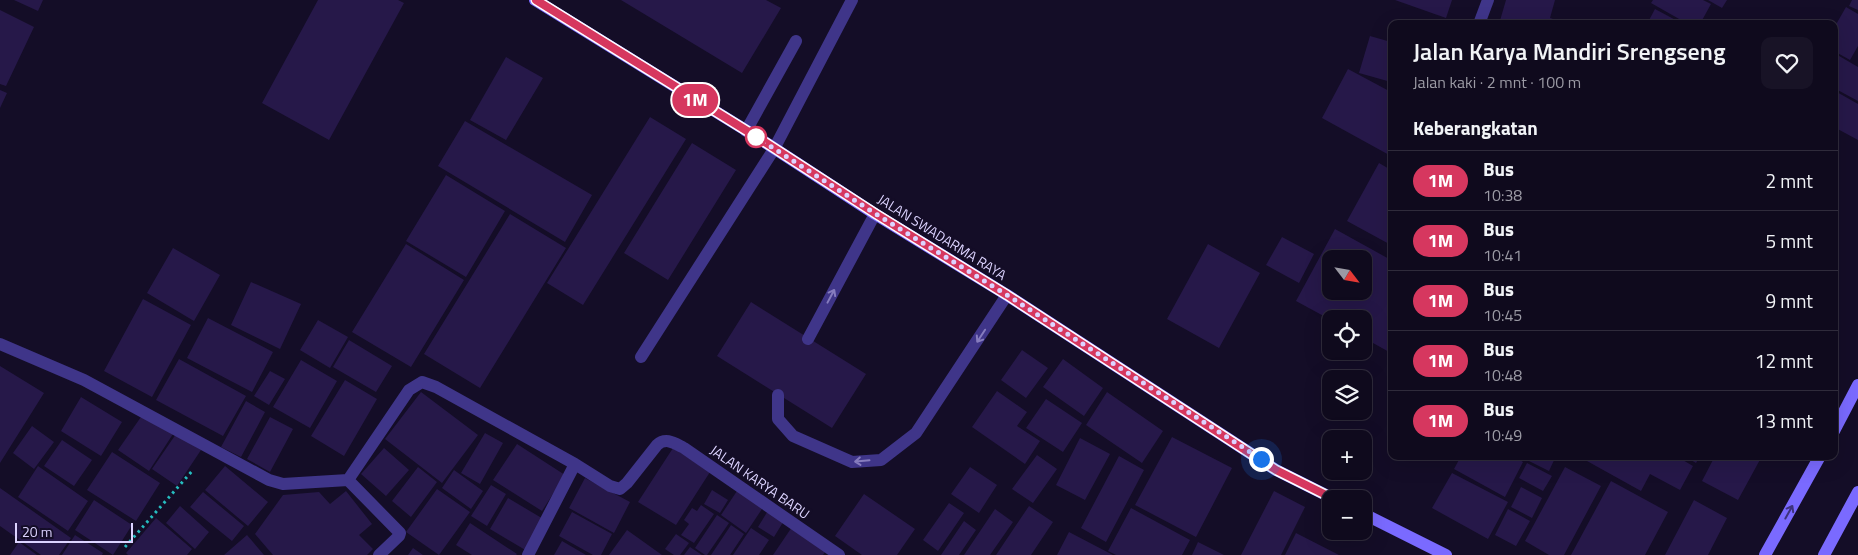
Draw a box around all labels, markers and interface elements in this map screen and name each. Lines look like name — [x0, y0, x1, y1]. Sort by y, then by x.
text: Jalan Karya Mandiri Srengseng — [1413, 33, 1725, 69]
button: heart — [1761, 37, 1813, 89]
text: Jalan kaki · 2 mnt · 100 m — [1413, 70, 1581, 94]
line badge: 1M — [672, 84, 718, 116]
text: 1M — [682, 86, 708, 113]
text: Keberangkatan — [1413, 113, 1538, 142]
unlabelled marker — [745, 126, 767, 148]
text: Bus — [1483, 154, 1514, 183]
text: 2 mnt — [1765, 166, 1813, 195]
text: 1M — [1428, 167, 1453, 194]
text: 10:38 — [1483, 183, 1522, 207]
street label: JALAN SWADARMA RAYA — [874, 188, 1011, 285]
text: Bus — [1483, 214, 1514, 243]
text: 5 mnt — [1765, 226, 1813, 255]
text: 1M — [1428, 227, 1453, 254]
text: 10:41 — [1483, 243, 1522, 267]
north arrow — [1322, 250, 1372, 300]
map controls — [1322, 250, 1372, 540]
text: Bus — [1483, 274, 1514, 303]
text: 9 mnt — [1765, 286, 1813, 315]
text: 1M — [1428, 287, 1453, 314]
one-way arrow — [827, 289, 837, 303]
text: 10:45 — [1483, 303, 1522, 327]
button: locate — [1322, 310, 1372, 360]
one-way arrow — [975, 328, 985, 342]
text: Bus — [1483, 334, 1514, 363]
text: 12 mnt — [1755, 346, 1813, 375]
text: 1M — [1428, 347, 1453, 374]
text: 10:48 — [1483, 363, 1522, 387]
button: layers — [1322, 370, 1372, 420]
text: Bus — [1483, 394, 1514, 423]
text: 13 mnt — [1755, 406, 1813, 435]
text: 1M — [1428, 407, 1453, 434]
text: 10:49 — [1483, 423, 1522, 447]
button: + — [1322, 430, 1372, 480]
street label: JALAN KARYA BARU — [706, 439, 814, 524]
your location — [1249, 447, 1274, 472]
one-way arrow — [854, 457, 870, 466]
button: − — [1322, 490, 1372, 540]
one-way arrow — [1784, 505, 1794, 520]
scale bar — [15, 520, 132, 543]
text: 20 m — [22, 521, 52, 542]

